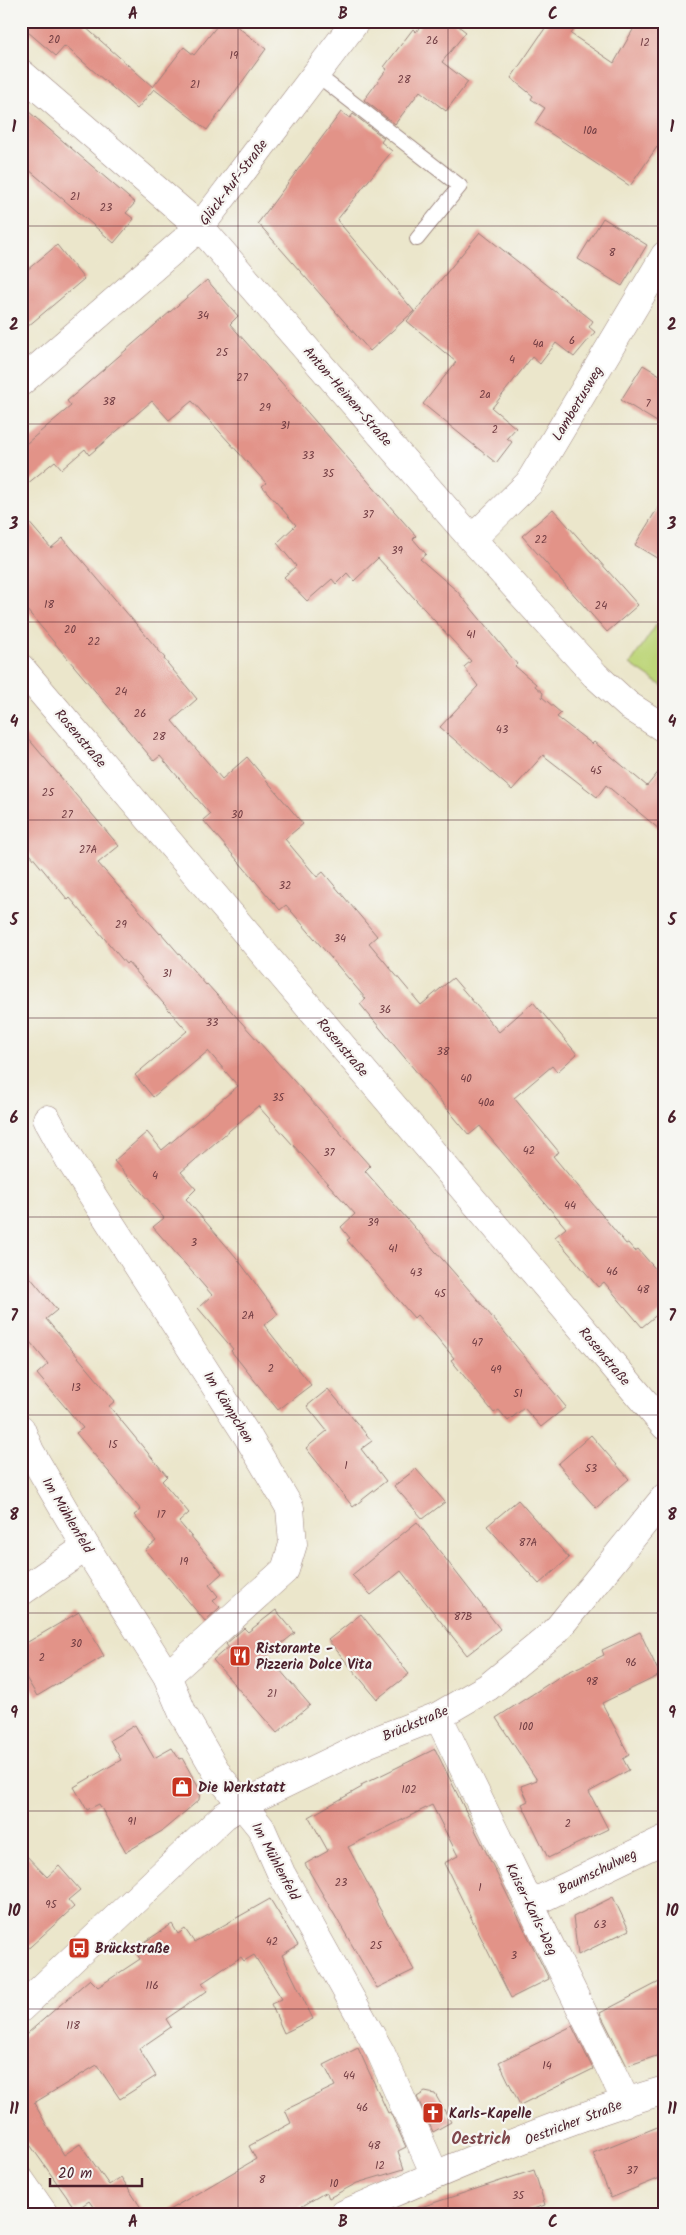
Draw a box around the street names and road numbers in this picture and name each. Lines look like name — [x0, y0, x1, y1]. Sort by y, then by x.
street label: Glück-Auf-Straße — [194, 134, 274, 231]
street label: Anton-Heinen-Straße — [297, 342, 398, 452]
street label: Lambertusweg — [547, 362, 609, 445]
street label: Rosenstraße — [49, 704, 112, 774]
street label: Rosenstraße — [311, 1013, 374, 1083]
street label: Rosenstraße — [573, 1322, 636, 1392]
street label: Im Kämpchen — [197, 1367, 259, 1448]
street label: Im Mühlenfeld — [36, 1473, 99, 1559]
street label: Brückstraße — [379, 1700, 453, 1748]
street label: Im Mühlenfeld — [245, 1819, 305, 1905]
street label: Baumschulweg — [554, 1843, 641, 1901]
street label: Kaiser-Karls-Weg — [499, 1859, 563, 1960]
street label: Oestricher Straße — [521, 2094, 626, 2152]

